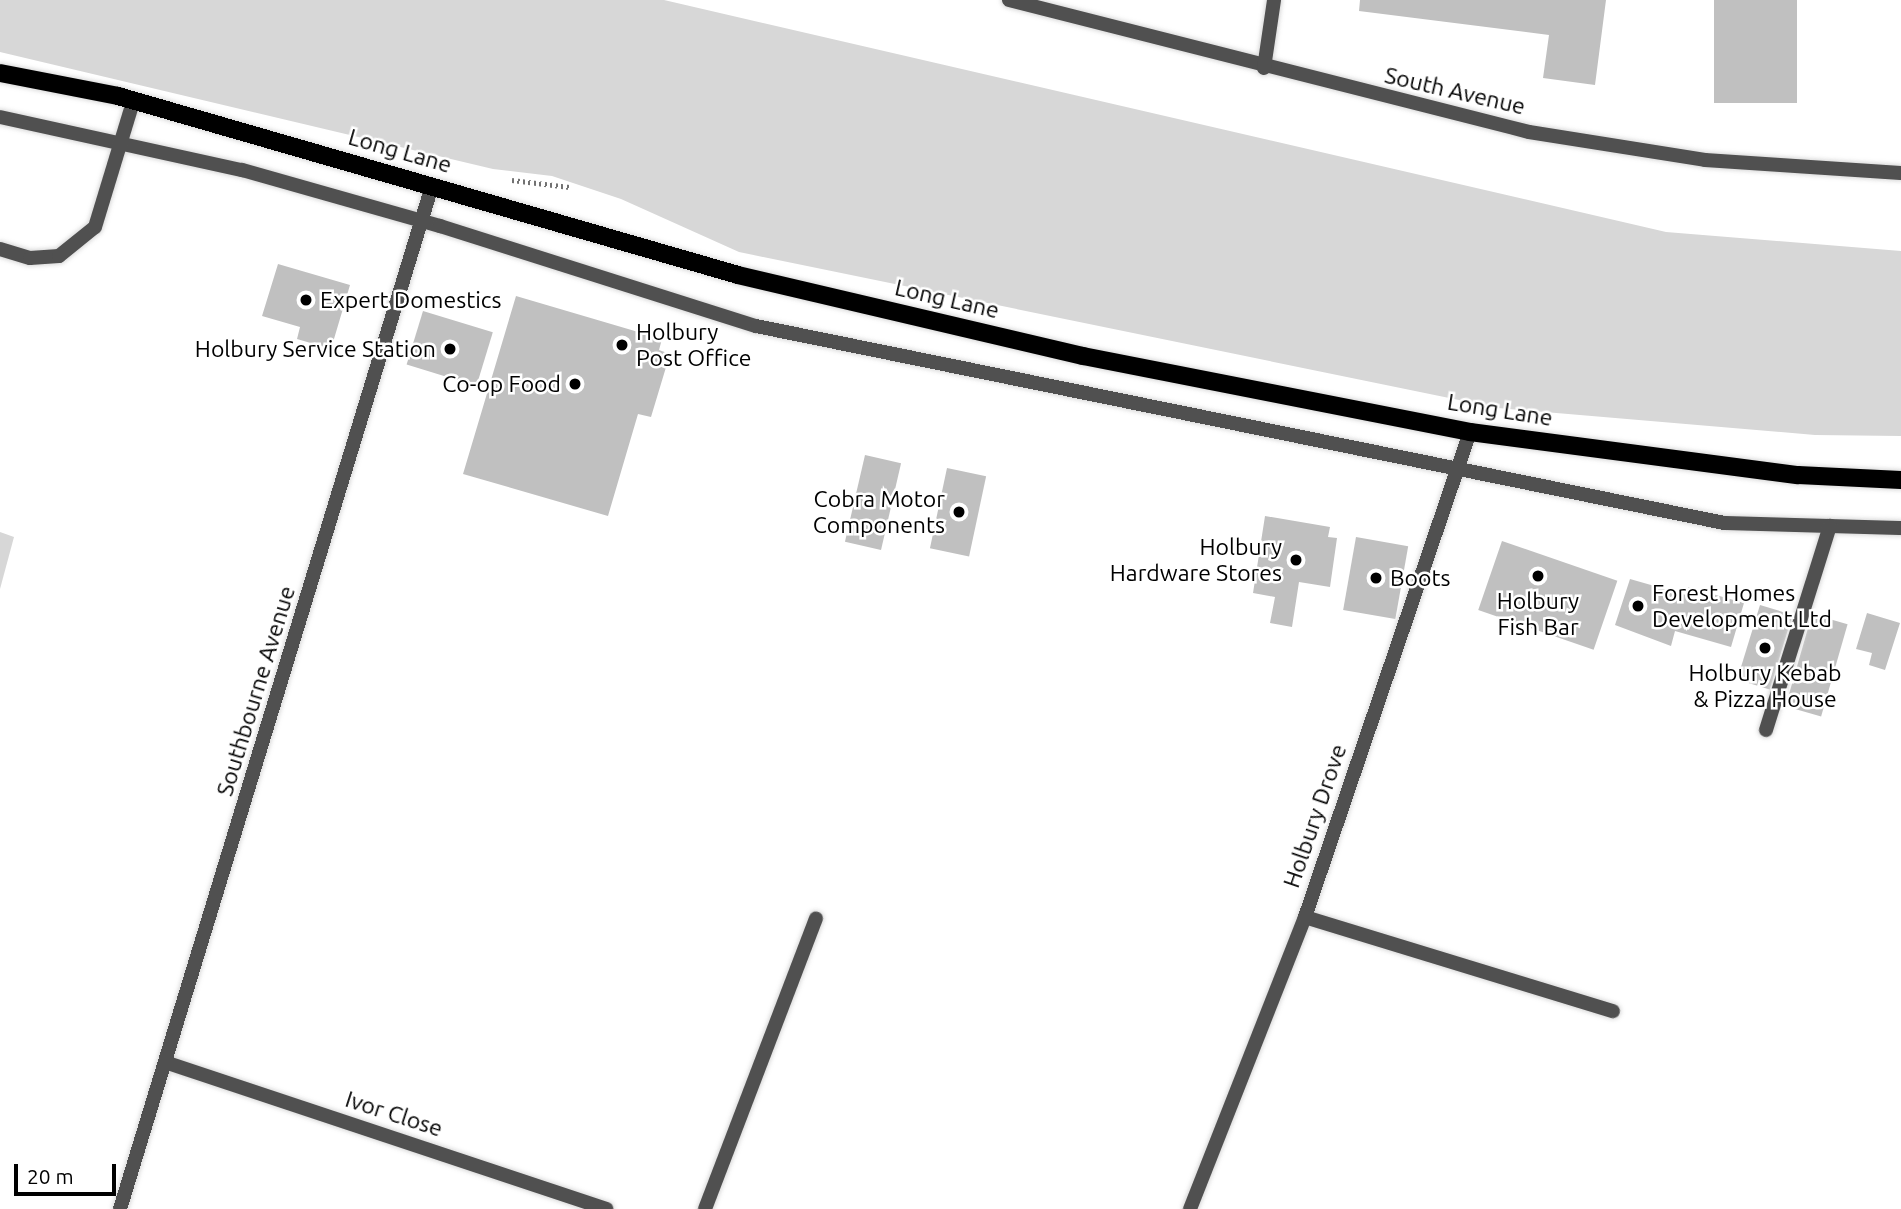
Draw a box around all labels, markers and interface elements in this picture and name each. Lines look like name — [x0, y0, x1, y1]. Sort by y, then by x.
street label: South Avenue — [1382, 61, 1528, 121]
street label: Long Lane — [345, 123, 455, 179]
street label: Long Lane — [892, 274, 1002, 324]
place label: Expert Domestics — [320, 286, 501, 314]
marker: Expert Domestics — [298, 292, 314, 308]
place label: Holbury Post Office — [636, 318, 752, 372]
place label: Holbury Service Station — [195, 335, 436, 363]
marker: Holbury Post Office — [614, 337, 630, 353]
marker: Holbury Service Station — [442, 341, 458, 357]
place label: Co-op Food — [442, 370, 561, 398]
marker: Co-op Food — [567, 376, 583, 392]
street label: Long Lane — [1445, 388, 1555, 432]
place label: Cobra Motor Components — [813, 485, 945, 539]
marker: Cobra Motor Components — [951, 504, 967, 520]
place label: Holbury Hardware Stores — [1110, 533, 1282, 587]
marker: Holbury Hardware Stores — [1288, 552, 1304, 568]
place label: Boots — [1390, 564, 1451, 592]
marker: Holbury Fish Bar — [1530, 568, 1546, 584]
marker: Boots — [1368, 570, 1384, 586]
place label: Forest Homes Development Ltd — [1652, 579, 1832, 633]
street label: Southbourne Avenue — [211, 583, 301, 799]
place label: Holbury Fish Bar — [1497, 587, 1579, 641]
marker: Forest Homes Development Ltd — [1630, 598, 1646, 614]
marker: Holbury Kebab & Pizza House — [1757, 640, 1773, 656]
place label: Holbury Kebab & Pizza House — [1689, 659, 1841, 713]
street label: Holbury Drove — [1278, 741, 1352, 891]
street label: Ivor Close — [342, 1085, 446, 1143]
scale bar — [18, 1150, 119, 1194]
text: 20 m — [27, 1164, 74, 1188]

